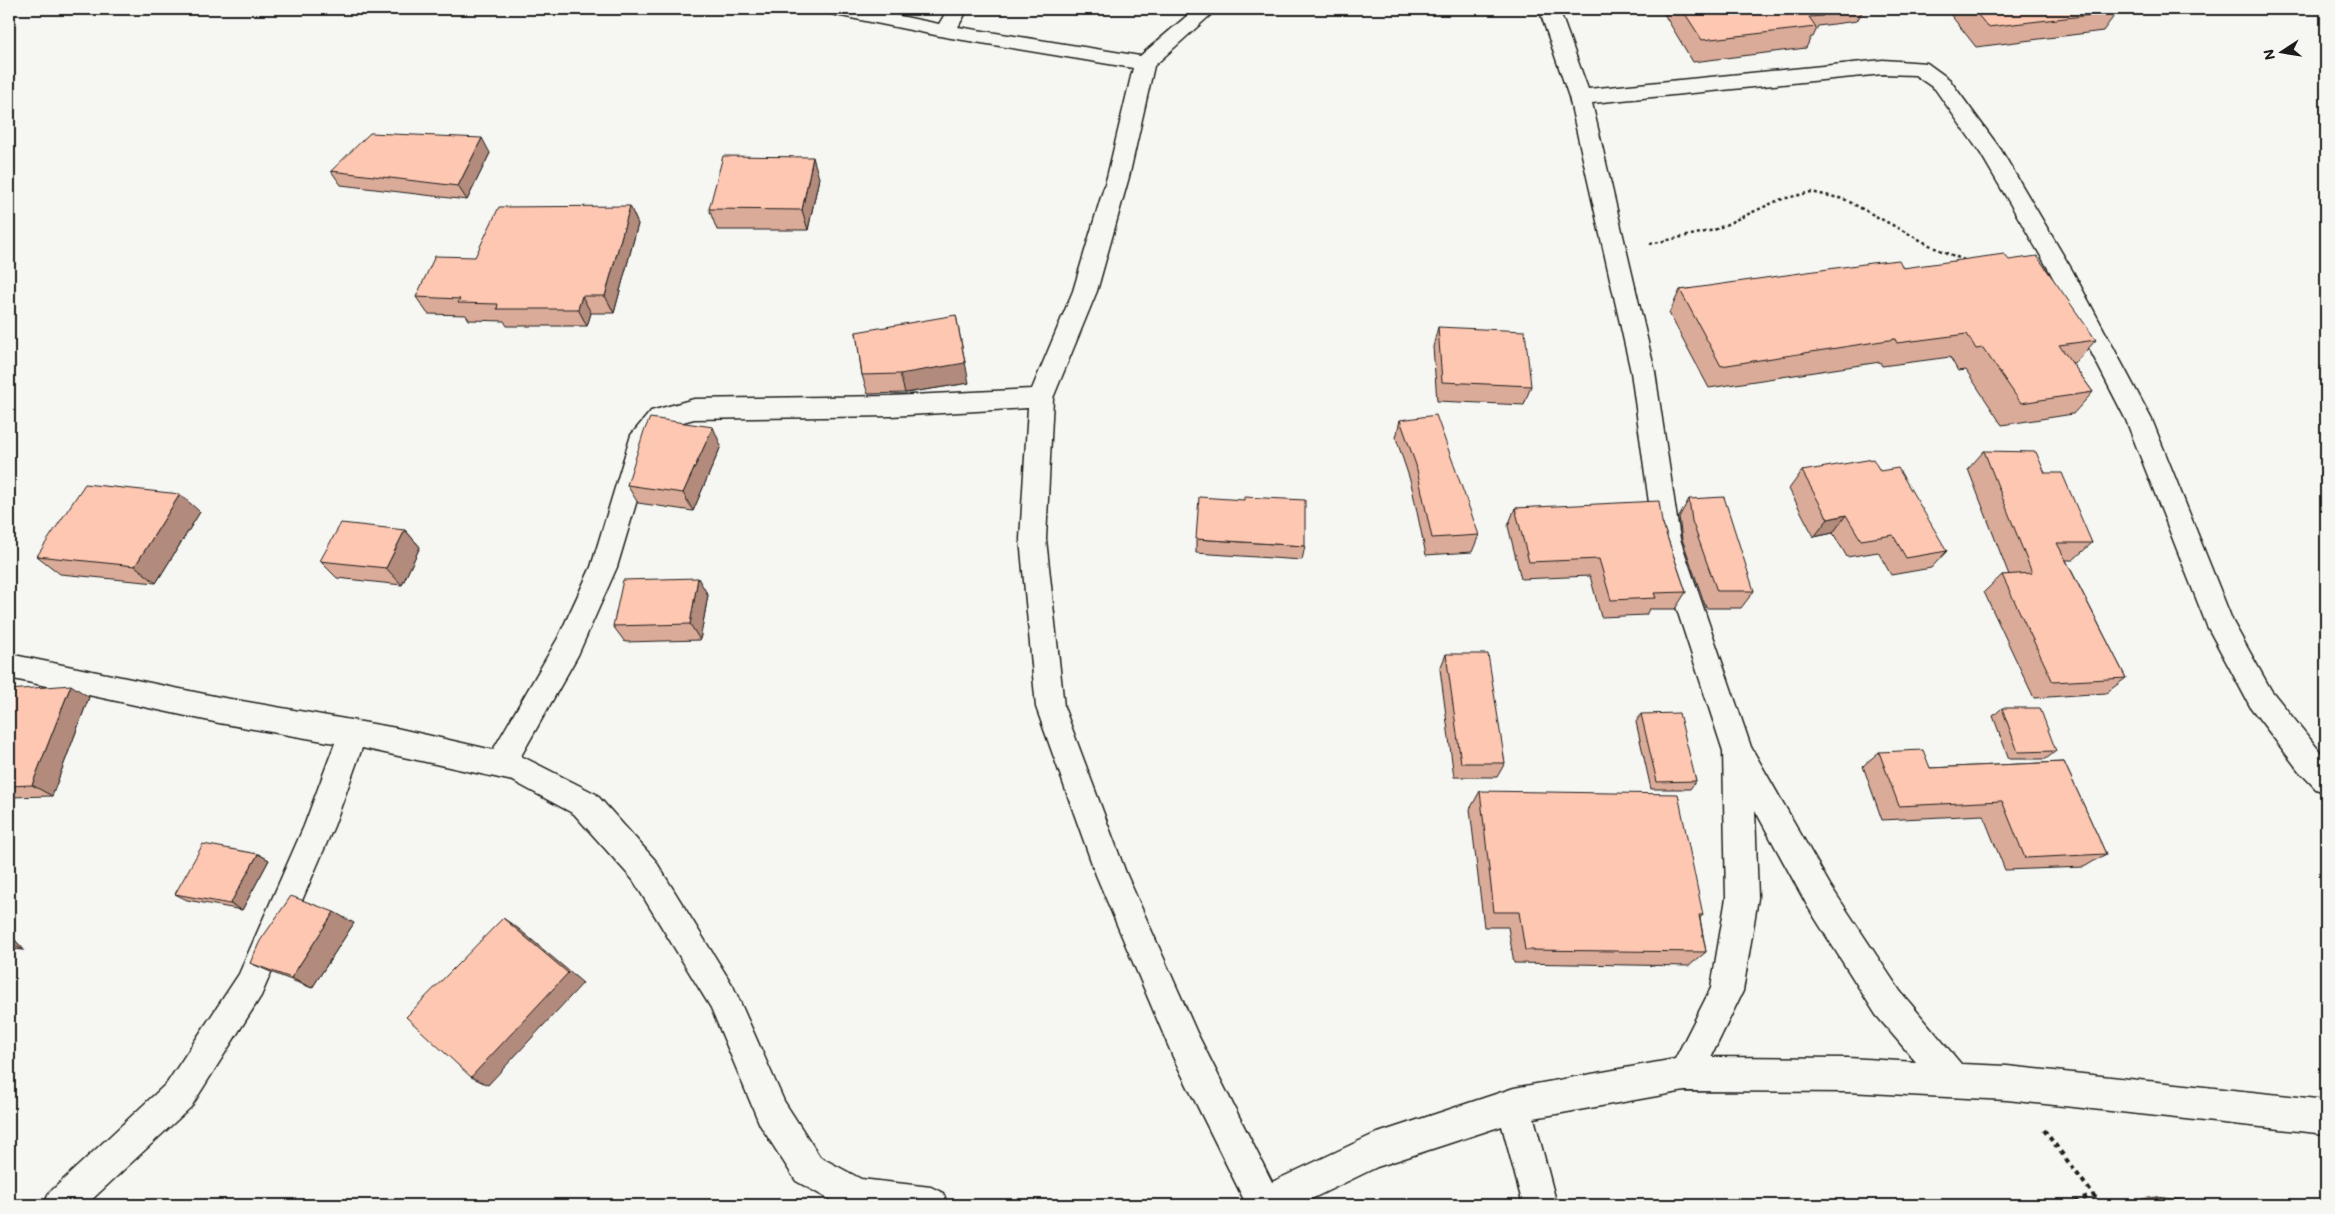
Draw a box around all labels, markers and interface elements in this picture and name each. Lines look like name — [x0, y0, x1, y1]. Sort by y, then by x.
north arrow — [2258, 28, 2308, 78]
text: N — [2258, 48, 2279, 62]

